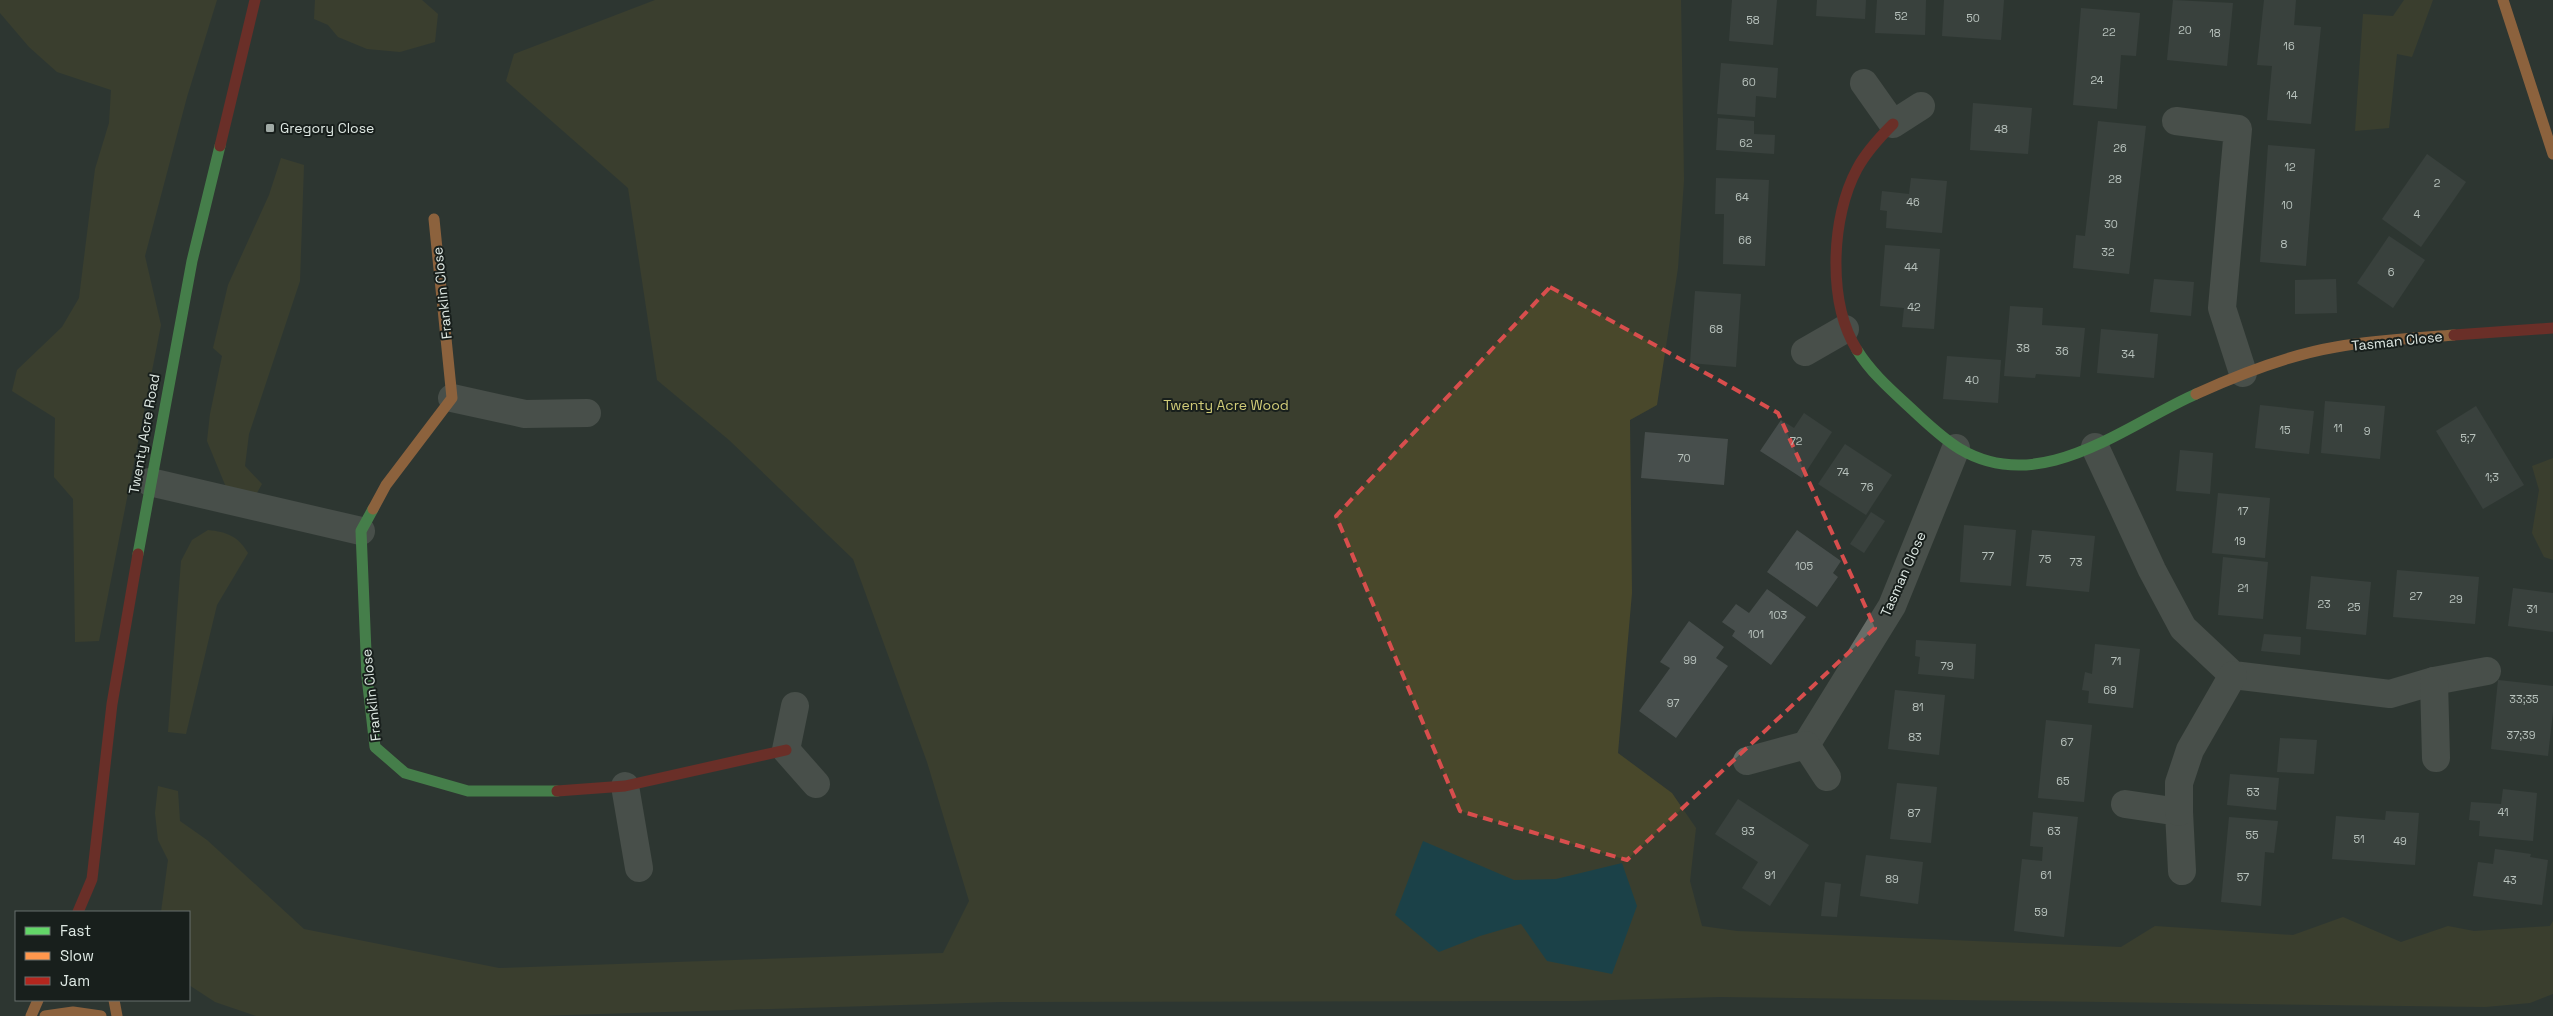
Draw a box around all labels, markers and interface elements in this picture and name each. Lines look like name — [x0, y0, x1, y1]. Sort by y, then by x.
house number: 52 — [1894, 9, 1908, 23]
house number: 50 — [1966, 11, 1980, 25]
house number: 58 — [1746, 13, 1760, 27]
house number: 20 — [2178, 23, 2192, 37]
house number: 22 — [2102, 25, 2116, 39]
house number: 18 — [2209, 26, 2221, 40]
house number: 16 — [2283, 39, 2295, 53]
house number: 24 — [2090, 73, 2104, 87]
house number: 60 — [1742, 75, 1756, 89]
house number: 14 — [2286, 88, 2298, 102]
place label: Gregory Close — [280, 119, 374, 137]
marker: Gregory Close — [264, 122, 276, 134]
house number: 48 — [1994, 122, 2008, 136]
house number: 62 — [1739, 136, 1753, 150]
house number: 26 — [2113, 141, 2127, 155]
house number: 12 — [2284, 160, 2296, 174]
house number: 28 — [2108, 172, 2122, 186]
house number: 2 — [2434, 176, 2441, 190]
house number: 64 — [1735, 190, 1749, 204]
house number: 46 — [1906, 195, 1920, 209]
house number: 10 — [2281, 198, 2293, 212]
house number: 4 — [2414, 207, 2421, 221]
house number: 30 — [2104, 217, 2118, 231]
house number: 66 — [1738, 233, 1752, 247]
house number: 8 — [2281, 237, 2288, 251]
house number: 32 — [2101, 245, 2115, 259]
street label: Franklin Close — [428, 246, 456, 340]
house number: 44 — [1904, 260, 1918, 274]
house number: 6 — [2388, 265, 2395, 279]
house number: 42 — [1907, 300, 1921, 314]
house number: 68 — [1709, 322, 1723, 336]
street label: Tasman Close — [2351, 327, 2443, 355]
house number: 38 — [2016, 341, 2030, 355]
house number: 36 — [2055, 344, 2069, 358]
house number: 34 — [2121, 347, 2135, 361]
street label: Twenty Acre Road — [125, 372, 163, 496]
house number: 40 — [1965, 373, 1979, 387]
park label: Twenty Acre Wood — [1163, 396, 1289, 414]
house number: 11 — [2333, 421, 2343, 435]
house number: 15 — [2279, 423, 2291, 437]
house number: 9 — [2364, 424, 2371, 438]
house number: 5;7 — [2460, 431, 2476, 445]
house number: 72 — [1790, 434, 1803, 448]
house number: 70 — [1677, 451, 1691, 465]
house number: 74 — [1837, 465, 1849, 479]
house number: 1;3 — [2485, 470, 2499, 484]
house number: 76 — [1861, 480, 1874, 494]
house number: 17 — [2238, 504, 2248, 518]
street label: Tasman Close — [1876, 529, 1930, 619]
house number: 19 — [2234, 534, 2246, 548]
house number: 77 — [1982, 549, 1994, 563]
house number: 75 — [2039, 552, 2052, 566]
house number: 73 — [2070, 555, 2083, 569]
house number: 105 — [1795, 559, 1814, 573]
house number: 21 — [2237, 581, 2249, 595]
house number: 27 — [2410, 589, 2422, 603]
house number: 29 — [2449, 592, 2463, 606]
house number: 23 — [2317, 597, 2331, 611]
house number: 25 — [2347, 600, 2361, 614]
house number: 31 — [2526, 602, 2538, 616]
house number: 103 — [1769, 608, 1788, 622]
house number: 101 — [1748, 627, 1764, 641]
street label: Franklin Close — [357, 648, 385, 742]
house number: 99 — [1683, 653, 1697, 667]
house number: 71 — [2111, 654, 2121, 668]
house number: 79 — [1941, 659, 1954, 673]
house number: 69 — [2103, 683, 2117, 697]
house number: 33;35 — [2509, 692, 2539, 706]
house number: 97 — [1667, 696, 1679, 710]
house number: 81 — [1912, 700, 1924, 714]
house number: 37;39 — [2506, 728, 2536, 742]
house number: 83 — [1908, 730, 1922, 744]
house number: 67 — [2061, 735, 2073, 749]
house number: 65 — [2056, 774, 2070, 788]
house number: 53 — [2246, 785, 2260, 799]
house number: 41 — [2497, 805, 2509, 819]
house number: 87 — [1908, 806, 1920, 820]
house number: 93 — [1741, 824, 1755, 838]
house number: 63 — [2047, 824, 2061, 838]
house number: 55 — [2245, 828, 2259, 842]
house number: 51 — [2353, 832, 2365, 846]
house number: 49 — [2393, 834, 2407, 848]
house number: 91 — [1764, 868, 1776, 882]
house number: 61 — [2040, 868, 2052, 882]
house number: 57 — [2237, 870, 2249, 884]
house number: 89 — [1885, 872, 1899, 886]
house number: 43 — [2503, 873, 2517, 887]
house number: 59 — [2034, 905, 2048, 919]
legend — [15, 911, 190, 1001]
text: Fast — [60, 921, 91, 940]
text: Slow — [60, 946, 94, 965]
text: Jam — [60, 971, 90, 990]

